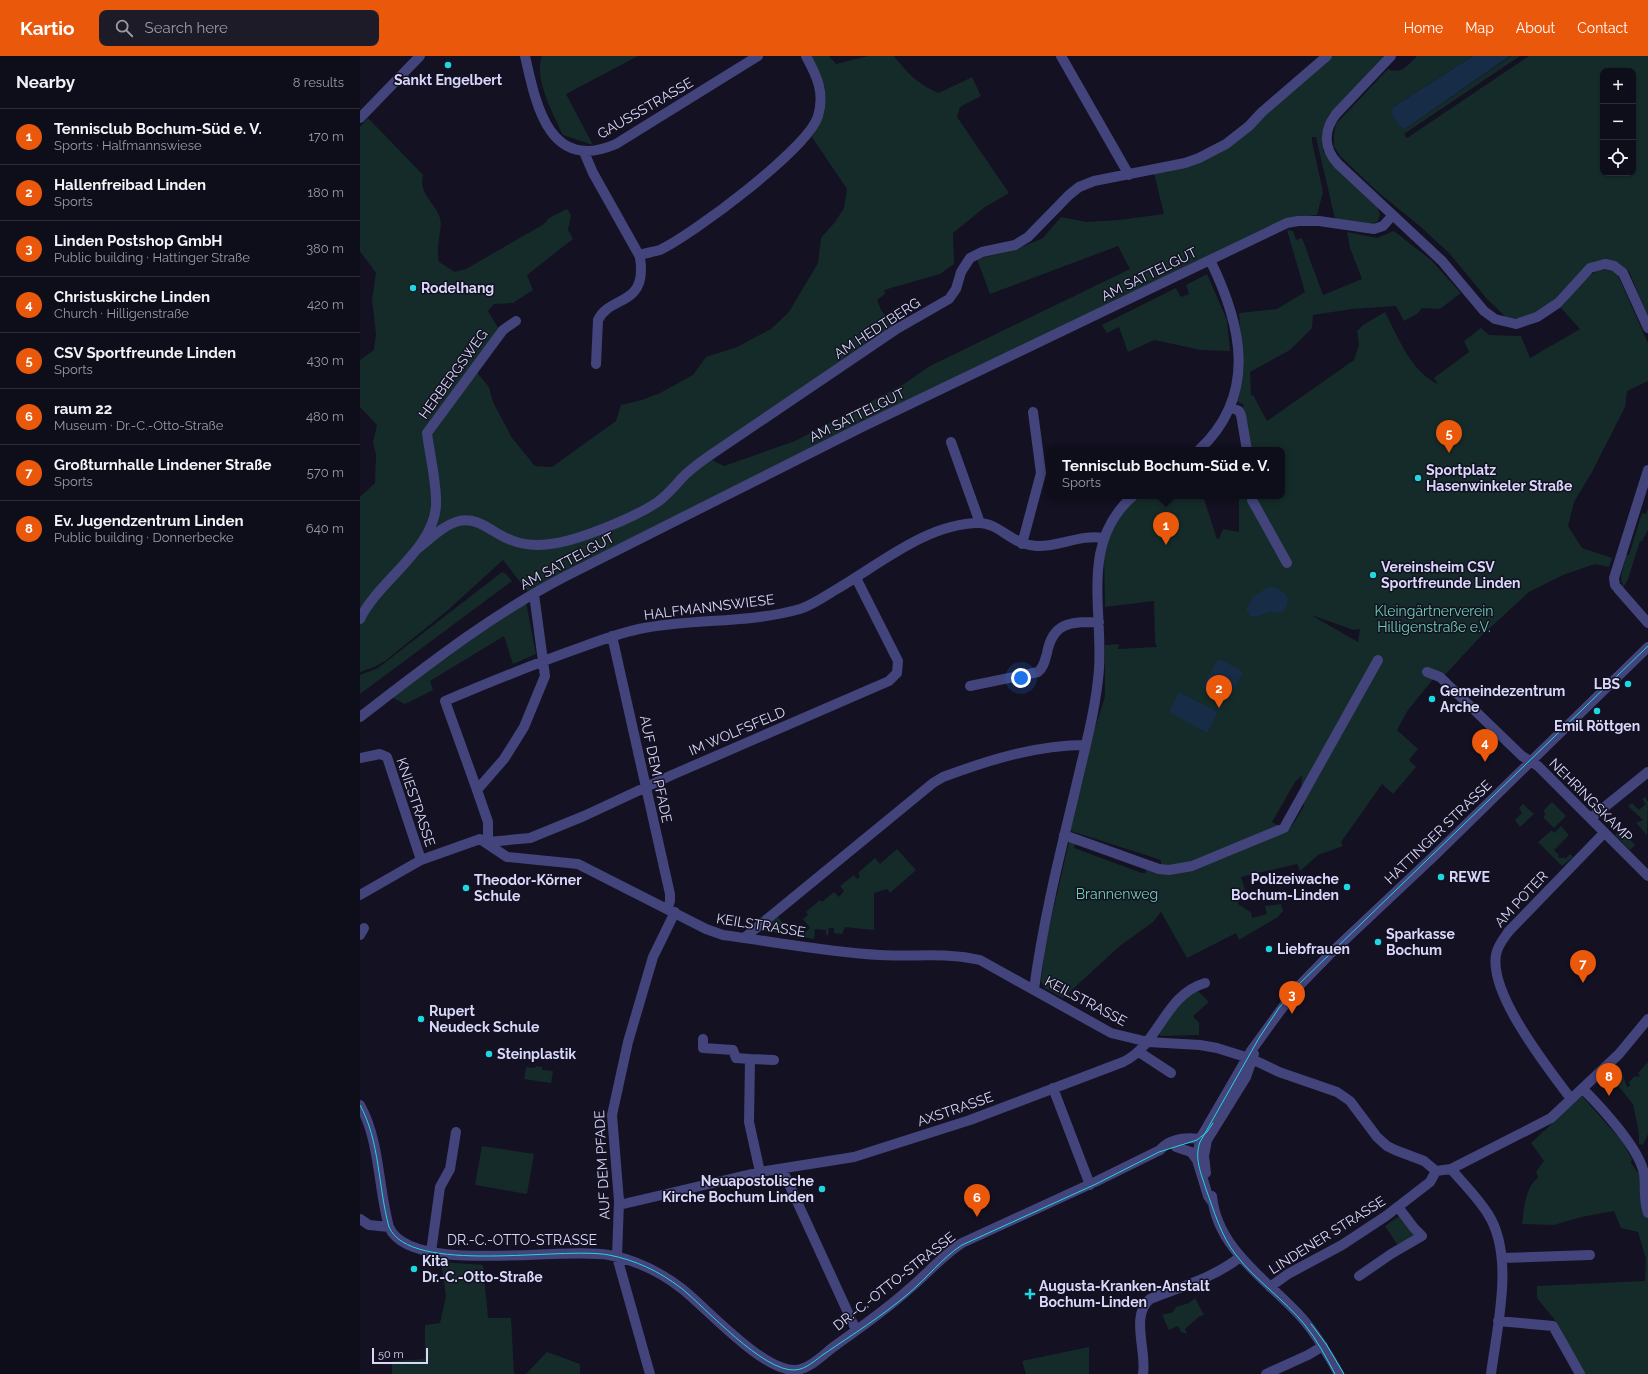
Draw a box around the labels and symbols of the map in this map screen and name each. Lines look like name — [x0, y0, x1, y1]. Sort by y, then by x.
marker: Sankt Engelbert — [443, 60, 453, 70]
place label: Sankt Engelbert — [394, 72, 503, 88]
street label: GAUSSSTRASSE — [594, 74, 696, 142]
street label: AM SATTELGUT — [1098, 244, 1200, 304]
place label: Rodelhang — [421, 280, 494, 296]
marker: Rodelhang — [408, 283, 418, 293]
street label: AM HEDTBERG — [831, 294, 923, 362]
street label: HERBERGSWEG — [415, 326, 491, 422]
street label: AM SATTELGUT — [806, 385, 908, 445]
pin: 5 — [1436, 420, 1462, 453]
place label: Sportplatz Hasenwinkeler Straße — [1426, 462, 1573, 494]
marker: Sportplatz Hasenwinkeler Straße — [1413, 473, 1423, 483]
pin: 1 — [1153, 512, 1179, 545]
street label: AM SATTELGUT — [517, 529, 617, 593]
place label: Vereinsheim CSV Sportfreunde Linden — [1381, 559, 1521, 591]
marker: Vereinsheim CSV Sportfreunde Linden — [1368, 570, 1378, 580]
street label: HALFMANNSWIESE — [643, 591, 775, 623]
park label: Kleingärtnerverein Hilligenstraße e.V. — [1375, 603, 1493, 635]
your location — [1011, 668, 1031, 688]
pin: 2 — [1206, 675, 1232, 708]
place label: LBS — [1594, 676, 1620, 692]
marker: LBS — [1623, 679, 1633, 689]
place label: Gemeindezentrum Arche — [1440, 683, 1565, 715]
marker: Gemeindezentrum Arche — [1427, 694, 1437, 704]
street label: IM WOLFSFELD — [686, 703, 788, 759]
marker: Emil Röttgen — [1592, 706, 1602, 716]
street label: AUF DEM PFADE — [637, 714, 675, 824]
place label: Emil Röttgen — [1554, 718, 1640, 734]
pin: 4 — [1472, 729, 1498, 762]
street label: NEHRINGSKAMP — [1546, 755, 1636, 845]
street label: KNIESTRASSE — [393, 756, 439, 848]
street label: HATTINGER STRASSE — [1381, 777, 1495, 887]
street label: AM POTER — [1491, 868, 1551, 930]
place label: REWE — [1449, 869, 1490, 885]
place label: Polizeiwache Bochum-Linden — [1231, 871, 1340, 903]
place label: Theodor-Körner Schule — [474, 872, 582, 904]
marker: REWE — [1436, 872, 1446, 882]
marker: Polizeiwache Bochum-Linden — [1342, 882, 1352, 892]
marker: Theodor-Körner Schule — [461, 883, 471, 893]
park label: Brannenweg — [1076, 886, 1158, 902]
street label: KEILSTRASSE — [715, 910, 807, 940]
place label: Sparkasse Bochum — [1386, 926, 1455, 958]
marker: Sparkasse Bochum — [1373, 937, 1383, 947]
place label: Liebfrauen — [1277, 941, 1350, 957]
marker: Liebfrauen — [1264, 944, 1274, 954]
pin: 7 — [1570, 950, 1596, 983]
street label: KEILSTRASSE — [1042, 973, 1130, 1029]
pin: 3 — [1279, 981, 1305, 1014]
place label: Rupert Neudeck Schule — [429, 1003, 540, 1035]
marker: Rupert Neudeck Schule — [416, 1014, 426, 1024]
place label: Steinplastik — [497, 1046, 576, 1062]
marker: Steinplastik — [484, 1049, 494, 1059]
pin: 8 — [1596, 1063, 1622, 1096]
street label: AXSTRASSE — [915, 1089, 995, 1129]
street label: AUF DEM PFADE — [591, 1110, 613, 1220]
place label: Neuapostolische Kirche Bochum Linden — [662, 1173, 815, 1205]
marker: Neuapostolische Kirche Bochum Linden — [817, 1184, 827, 1194]
pin: 6 — [964, 1184, 990, 1217]
street label: LINDENER STRASSE — [1266, 1193, 1388, 1277]
street label: DR.-C.-OTTO-STRASSE — [830, 1228, 958, 1334]
street label: DR.-C.-OTTO-STRASSE — [447, 1232, 597, 1248]
place label: Kita Dr.-C.-Otto-Straße — [422, 1253, 543, 1285]
marker: Kita Dr.-C.-Otto-Straße — [409, 1264, 419, 1274]
place label: Augusta-Kranken-Anstalt Bochum-Linden — [1039, 1278, 1210, 1310]
marker: Augusta-Kranken-Anstalt Bochum-Linden — [1024, 1288, 1036, 1300]
scale bar — [372, 1346, 428, 1365]

